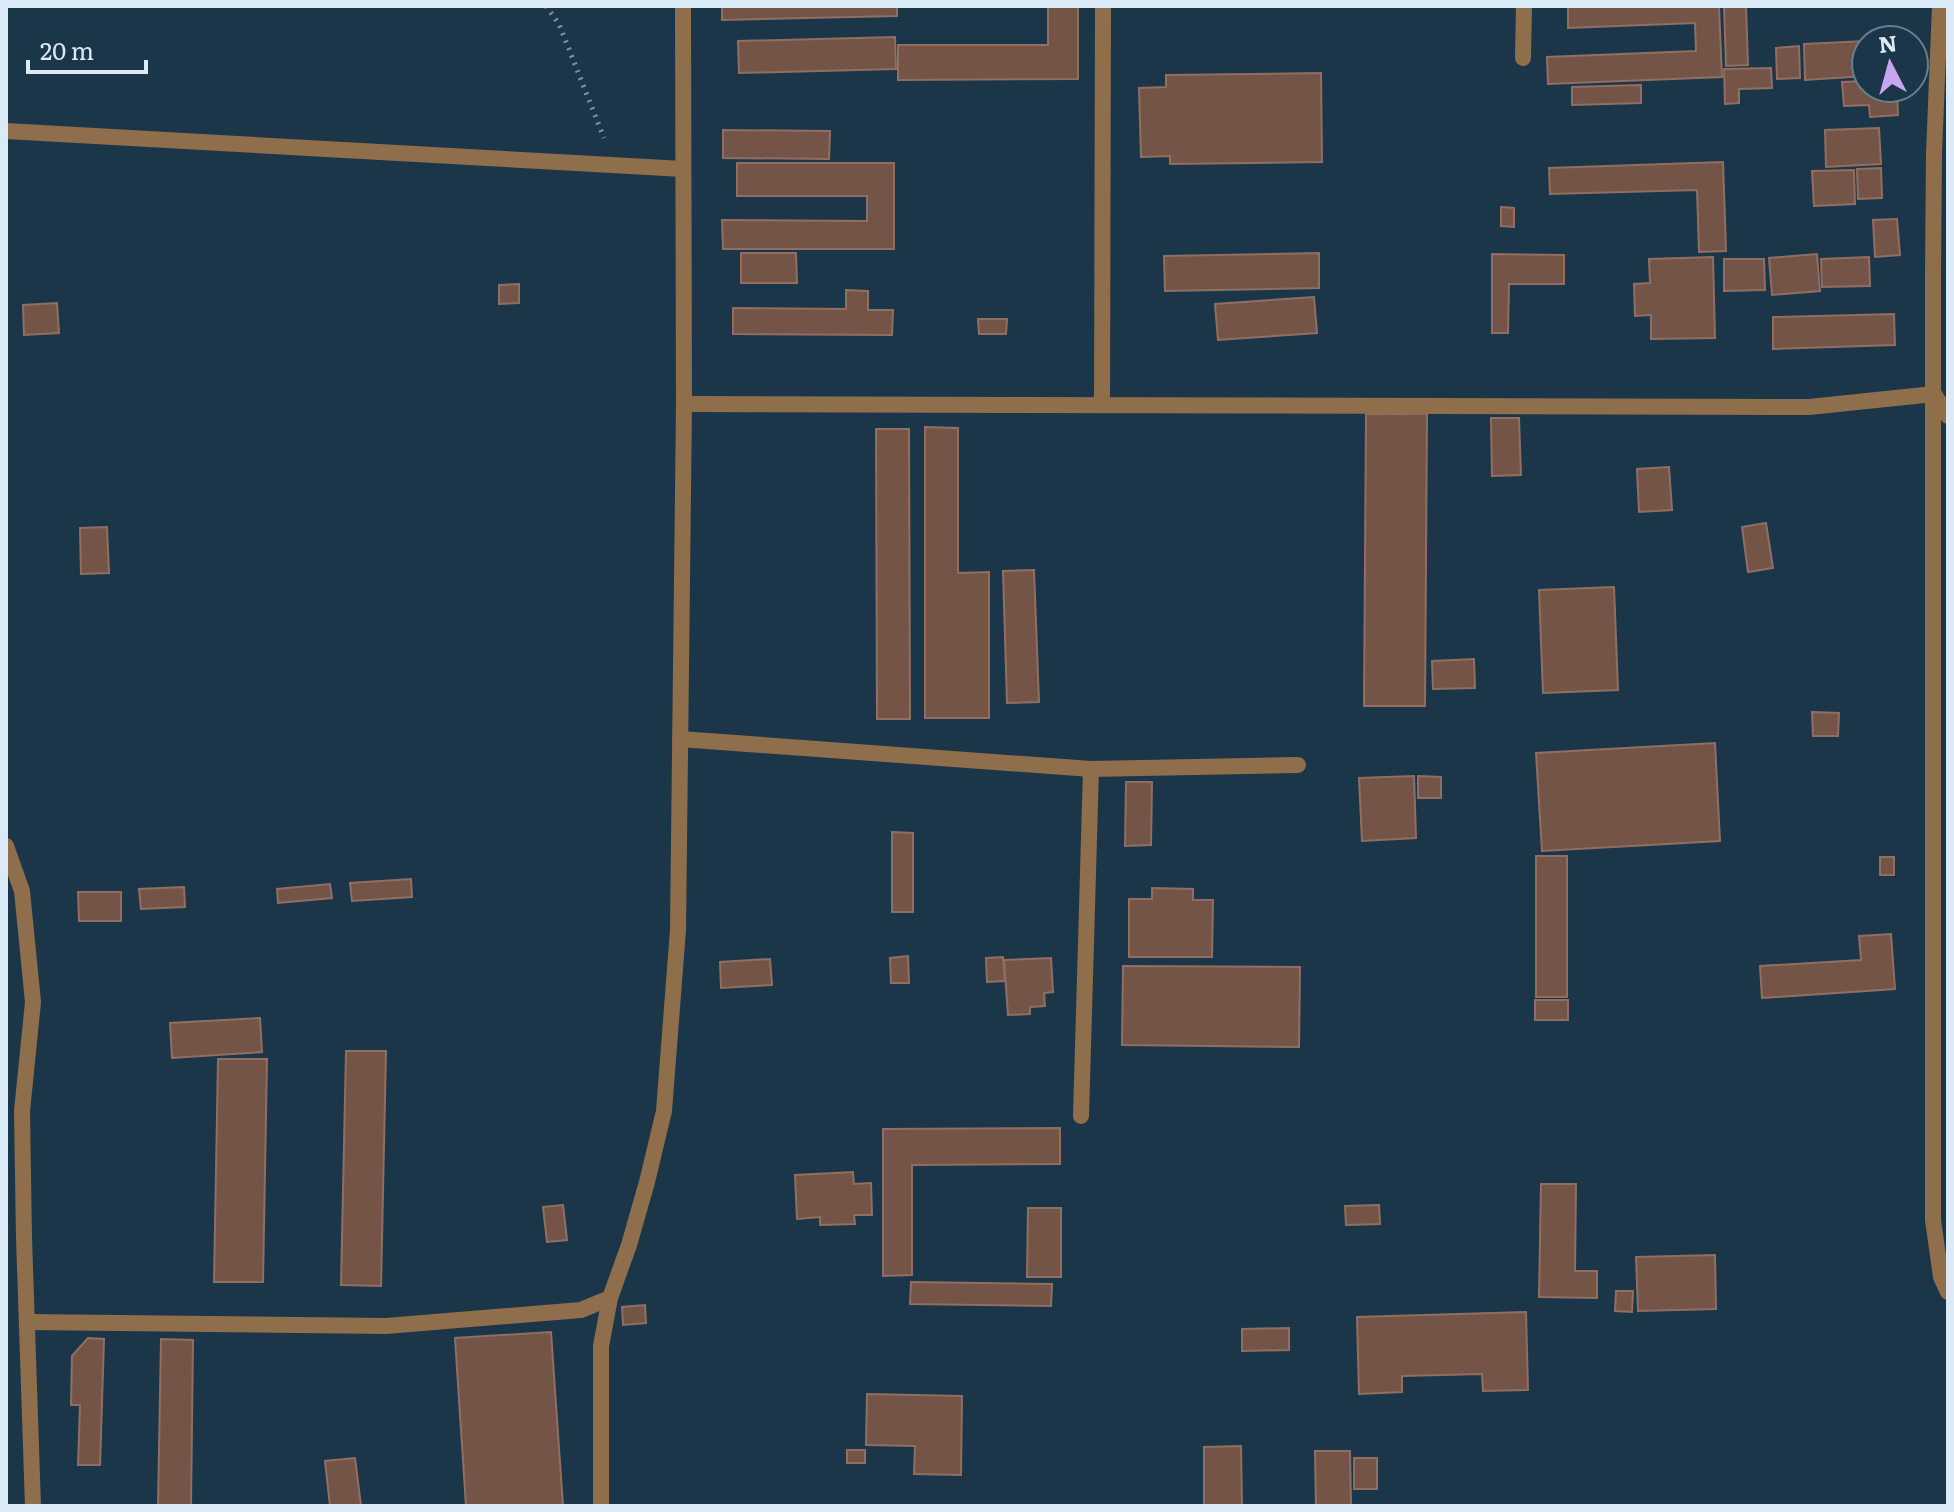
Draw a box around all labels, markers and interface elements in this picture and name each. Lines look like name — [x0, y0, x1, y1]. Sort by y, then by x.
scale bar — [28, 24, 146, 74]
north arrow — [1850, 24, 1930, 104]
text: N — [1877, 25, 1899, 60]
text: 20 m — [40, 32, 94, 67]

